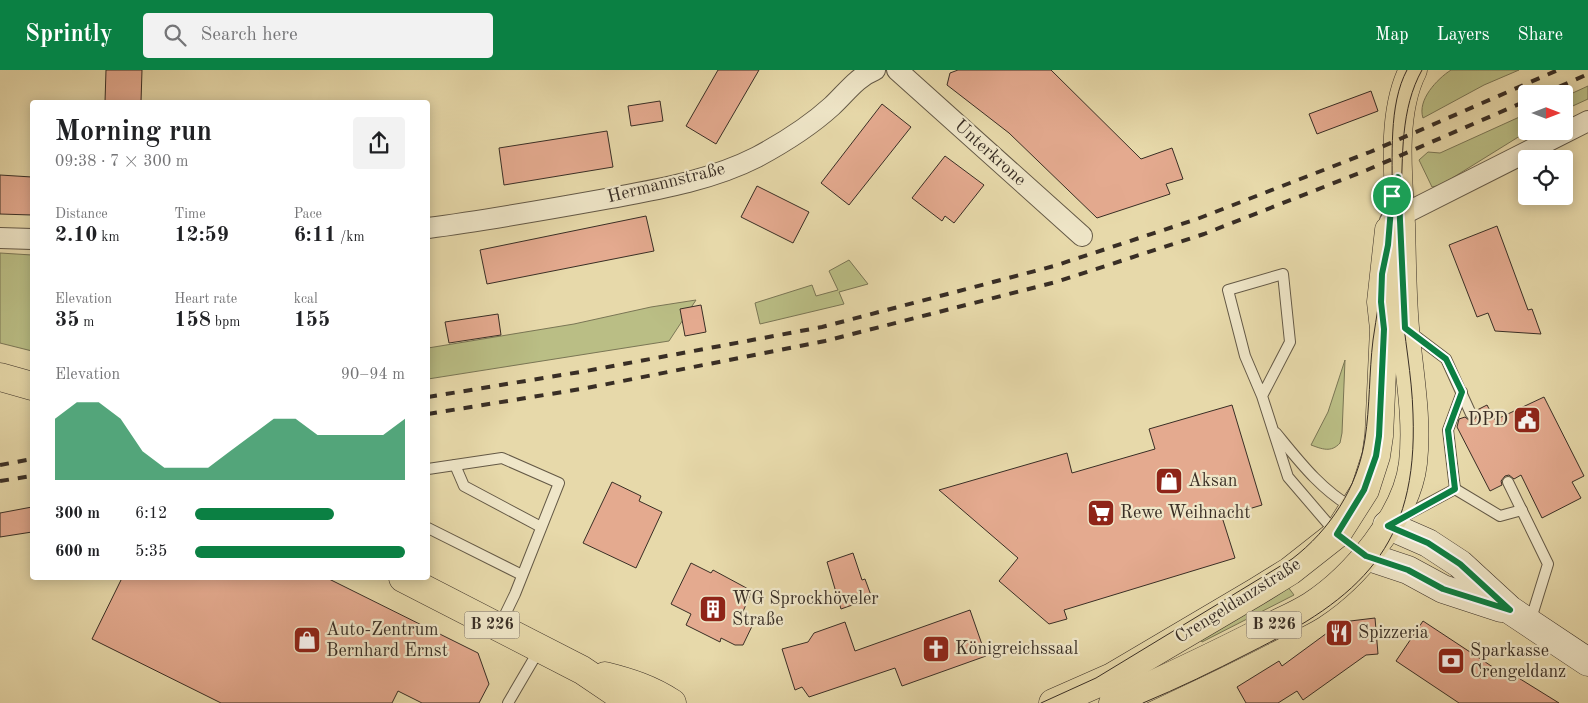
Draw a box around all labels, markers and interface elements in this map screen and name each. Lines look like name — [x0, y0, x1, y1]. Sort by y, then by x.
search box — [143, 13, 493, 58]
icon: search — [161, 21, 189, 49]
text: Sprintly — [25, 23, 113, 47]
text: Search here — [201, 26, 298, 45]
text: Map — [1375, 26, 1409, 44]
text: Layers — [1437, 26, 1489, 44]
text: Share — [1517, 26, 1563, 44]
north arrow — [1518, 85, 1572, 140]
map controls — [1518, 85, 1573, 205]
street label: Unterkrone — [951, 116, 1029, 190]
button: share — [353, 117, 405, 169]
text: Morning run — [55, 119, 212, 147]
button: locate — [1518, 150, 1573, 205]
text: 09:38 · 7 × 300 m — [55, 154, 188, 170]
street label: Hermannstraße — [605, 160, 727, 206]
pin — [1371, 175, 1413, 217]
icon: arrive — [1378, 182, 1406, 210]
text: Distance — [55, 207, 108, 221]
text: Time — [174, 207, 206, 221]
text: Pace — [294, 207, 322, 221]
text: 2.10 — [55, 225, 97, 246]
text: 12:59 — [174, 225, 229, 246]
text: 6:11 — [294, 225, 336, 246]
text: km — [97, 230, 120, 244]
text: /km — [336, 230, 365, 244]
text: Elevation — [55, 292, 112, 306]
text: Heart rate — [174, 292, 237, 306]
text: kcal — [294, 292, 318, 306]
text: 35 — [55, 310, 79, 331]
text: 158 — [174, 310, 211, 331]
text: 155 — [294, 310, 330, 331]
text: m — [79, 315, 94, 329]
text: bpm — [211, 315, 240, 329]
text: Elevation — [55, 367, 120, 383]
text: 90–94 m — [341, 367, 405, 383]
public building icon: DPD — [1512, 405, 1542, 435]
place label: DPD — [1468, 411, 1508, 429]
shop icon: Aksan — [1154, 466, 1184, 496]
place label: Aksan — [1188, 472, 1238, 490]
supermarket icon: Rewe Weihnacht — [1086, 498, 1116, 528]
place label: Rewe Weihnacht — [1120, 504, 1251, 522]
text: 300 m — [55, 506, 100, 522]
text: 6:12 — [135, 506, 167, 522]
text: 600 m — [55, 544, 100, 560]
text: 5:35 — [135, 544, 167, 560]
street label: Crengeldanzstraße — [1172, 555, 1304, 647]
place label: WG Sprockhöveler Straße — [732, 590, 879, 629]
building icon: WG Sprockhöveler Straße — [698, 594, 728, 624]
road number: B 226 — [464, 612, 520, 638]
road number: B 226 — [1246, 612, 1302, 638]
restaurant icon: Spizzeria — [1324, 618, 1354, 648]
place label: Auto-Zentrum Bernhard Ernst — [326, 621, 448, 660]
place label: Spizzeria — [1358, 624, 1429, 642]
shop icon: Auto-Zentrum Bernhard Ernst — [292, 625, 322, 655]
church icon: Königreichssaal — [921, 634, 951, 664]
place label: Königreichssaal — [955, 640, 1078, 658]
place label: Sparkasse Crengeldanz — [1470, 642, 1566, 681]
bank icon: Sparkasse Crengeldanz — [1436, 646, 1466, 676]

